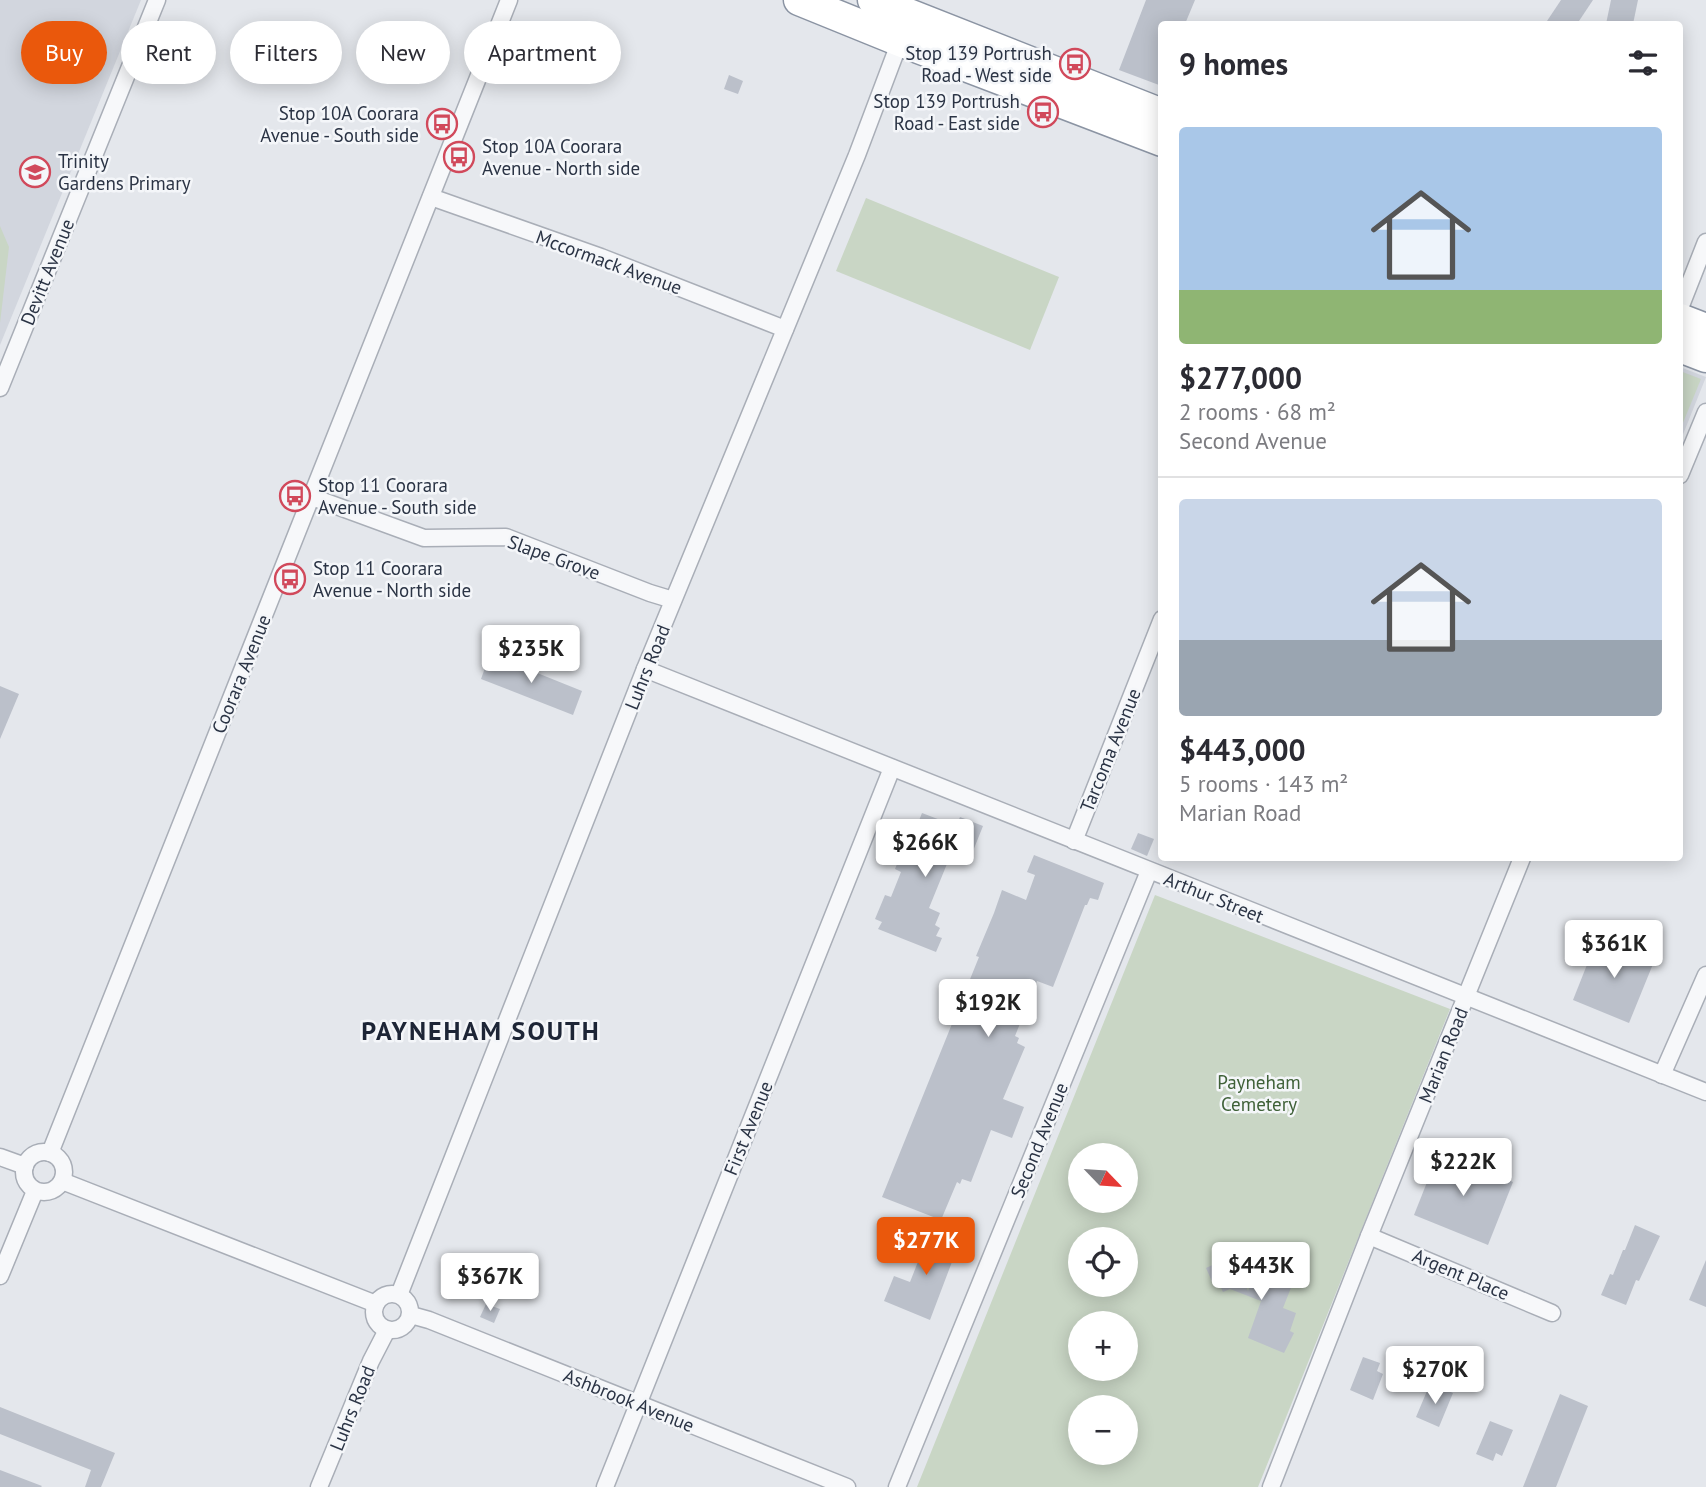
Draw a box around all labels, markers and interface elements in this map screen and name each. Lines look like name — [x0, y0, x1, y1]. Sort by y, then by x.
chip: Buy — [21, 21, 107, 84]
chip: Rent — [121, 21, 216, 84]
chip: Filters — [230, 21, 342, 84]
chip: New — [356, 21, 450, 84]
chip: Apartment — [464, 21, 621, 84]
place label: Stop 139 Portrush Road - West side — [905, 41, 1052, 87]
text: 9 homes — [1179, 44, 1288, 83]
icon: filters — [1624, 44, 1662, 82]
bus stop icon: Stop 139 Portrush Road - West side — [1058, 47, 1092, 81]
place label: Stop 139 Portrush Road - East side — [873, 89, 1020, 135]
bus stop icon: Stop 139 Portrush Road - East side — [1026, 95, 1060, 129]
place label: Stop 10A Coorara Avenue - South side — [260, 101, 419, 147]
bus stop icon: Stop 10A Coorara Avenue - South side — [425, 107, 459, 141]
place label: Stop 10A Coorara Avenue - North side — [482, 134, 640, 180]
bus stop icon: Stop 10A Coorara Avenue - North side — [442, 140, 476, 174]
place label: Trinity Gardens Primary — [58, 149, 191, 195]
school or university icon: Trinity Gardens Primary — [18, 155, 52, 189]
icon: home — [1358, 172, 1484, 298]
street label: Devitt Avenue — [15, 215, 79, 329]
street label: Mccormack Avenue — [533, 224, 685, 300]
text: $277,000 — [1179, 358, 1302, 397]
text: 2 rooms · 68 m² — [1179, 397, 1336, 426]
text: Second Avenue — [1179, 426, 1327, 455]
place label: Stop 11 Coorara Avenue - South side — [318, 473, 477, 519]
bus stop icon: Stop 11 Coorara Avenue - South side — [278, 479, 312, 513]
street label: Slape Grove — [504, 529, 604, 585]
icon: home — [1358, 544, 1484, 670]
place label: Stop 11 Coorara Avenue - North side — [313, 556, 471, 602]
bus stop icon: Stop 11 Coorara Avenue - North side — [273, 562, 307, 596]
street label: Coorara Avenue — [206, 611, 276, 737]
street label: Luhrs Road — [619, 621, 675, 713]
pin: $235K — [482, 626, 580, 685]
text: $235K — [498, 633, 564, 662]
street label: Tarcoma Avenue — [1074, 685, 1146, 815]
text: $443,000 — [1179, 730, 1306, 769]
text: 5 rooms · 143 m² — [1179, 769, 1348, 798]
text: Marian Road — [1179, 798, 1301, 827]
pin: $266K — [876, 820, 974, 879]
text: $266K — [892, 827, 958, 856]
street label: Arthur Street — [1161, 866, 1268, 928]
pin: $361K — [1565, 920, 1663, 980]
text: $361K — [1581, 928, 1647, 957]
pin: $192K — [939, 979, 1037, 1039]
text: $192K — [955, 987, 1021, 1016]
street label: Marian Road — [1413, 1004, 1473, 1106]
district label: PAYNEHAM SOUTH — [361, 1014, 601, 1047]
park label: Payneham Cemetery — [1217, 1070, 1301, 1116]
street label: First Avenue — [718, 1077, 778, 1179]
street label: Second Avenue — [1005, 1079, 1073, 1201]
pin: $222K — [1414, 1138, 1512, 1198]
north arrow — [1068, 1143, 1138, 1213]
map controls — [1068, 1143, 1138, 1465]
text: $222K — [1430, 1146, 1496, 1175]
pin: $277K — [877, 1218, 975, 1277]
text: $277K — [893, 1225, 959, 1254]
button: locate — [1068, 1227, 1138, 1297]
pin: $443K — [1212, 1242, 1310, 1302]
street label: Argent Place — [1409, 1243, 1513, 1305]
text: $443K — [1228, 1250, 1294, 1279]
pin: $367K — [441, 1254, 539, 1313]
text: $367K — [457, 1261, 523, 1290]
button: + — [1068, 1311, 1138, 1381]
pin: $270K — [1386, 1346, 1484, 1406]
text: $270K — [1402, 1354, 1468, 1383]
street label: Luhrs Road — [324, 1362, 380, 1454]
street label: Ashbrook Avenue — [560, 1363, 698, 1437]
button: − — [1068, 1395, 1138, 1465]

